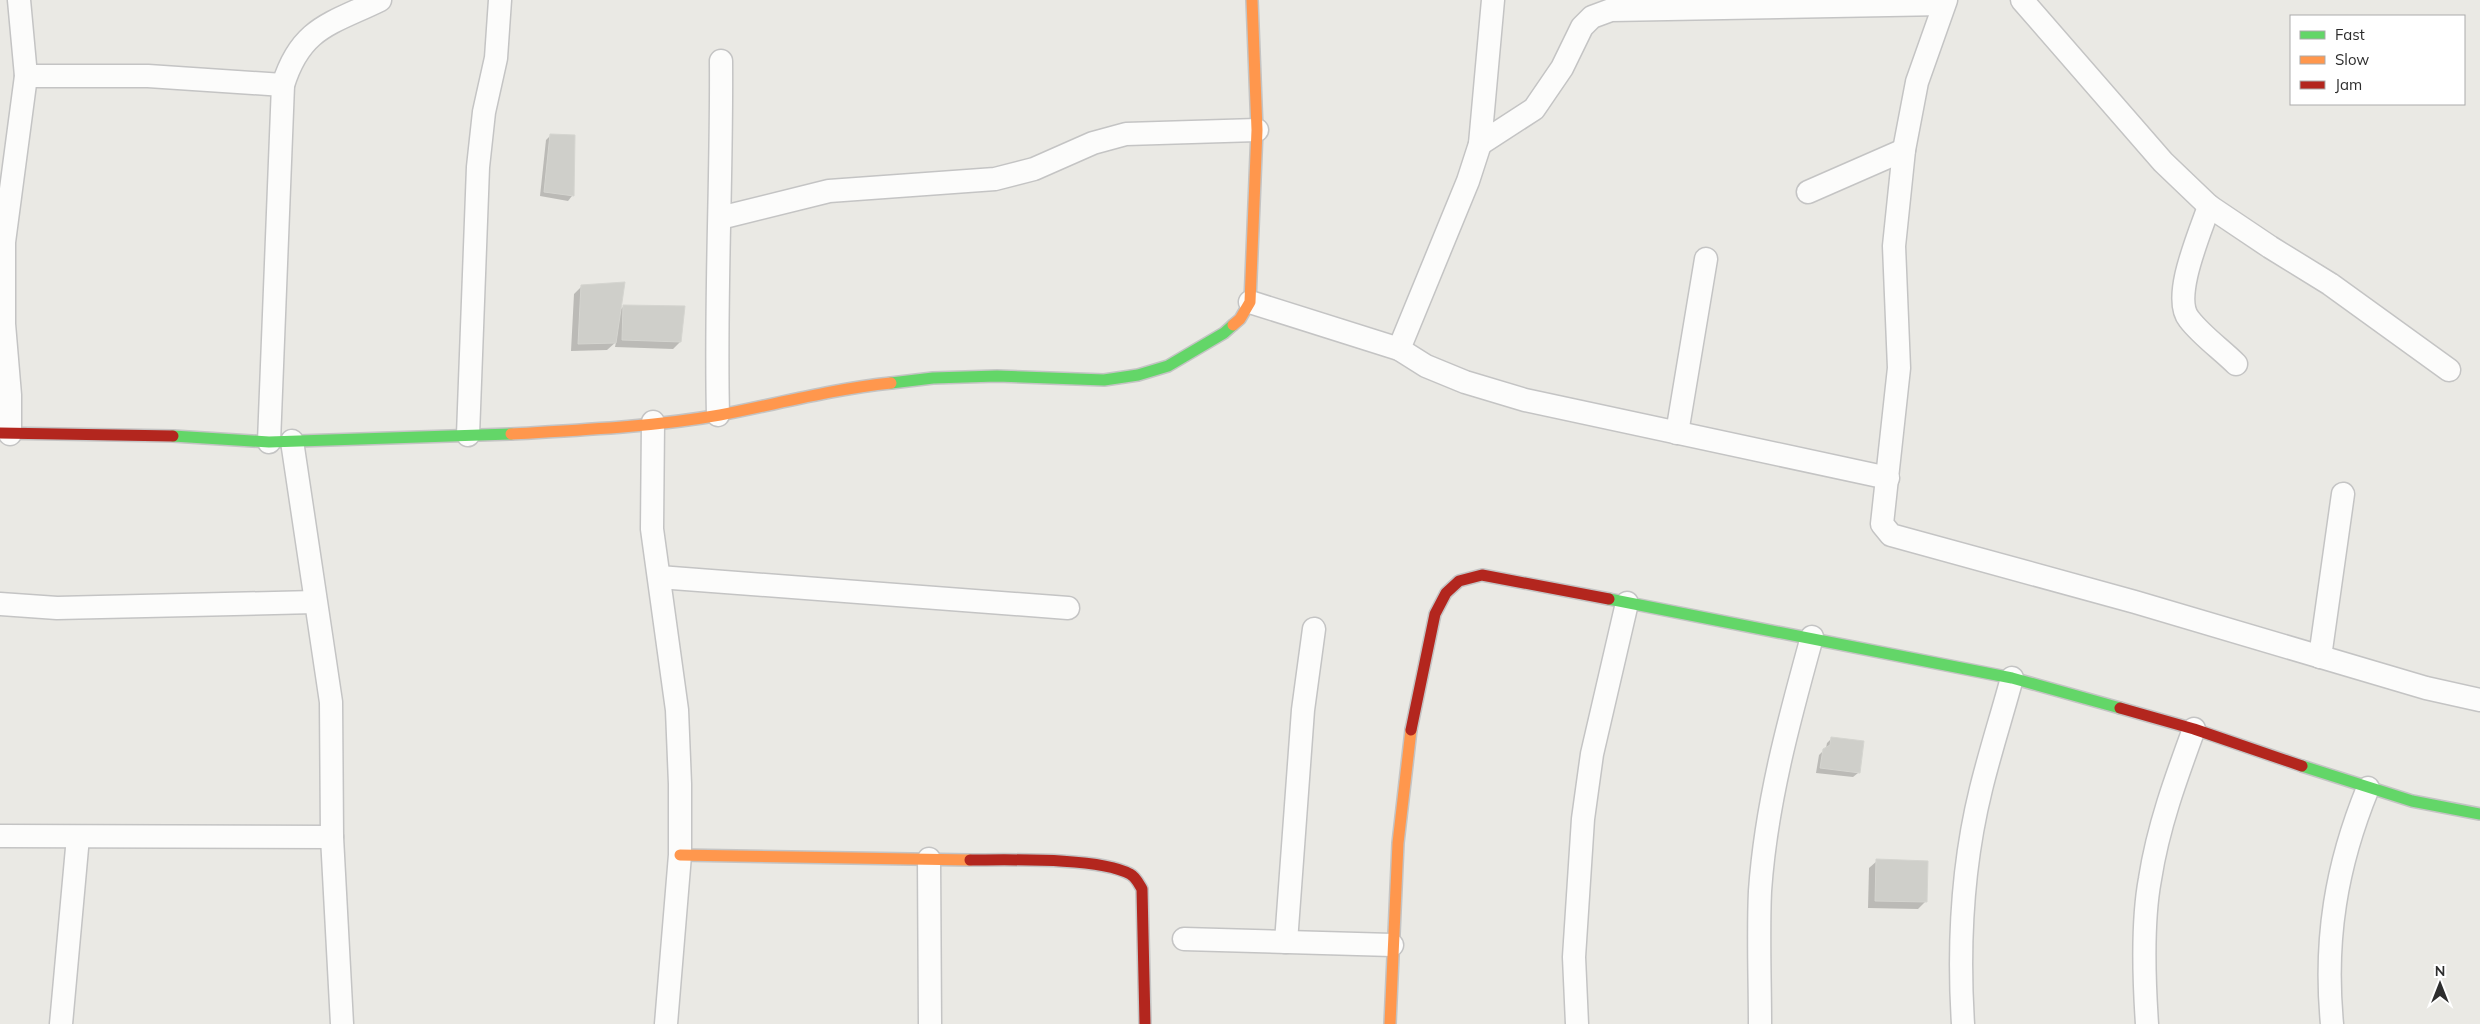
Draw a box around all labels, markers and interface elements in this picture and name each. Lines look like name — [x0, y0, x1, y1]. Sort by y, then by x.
legend — [2290, 15, 2465, 105]
text: Fast — [2335, 25, 2365, 44]
text: Slow — [2335, 50, 2369, 69]
text: Jam — [2335, 75, 2362, 94]
north arrow — [2415, 959, 2465, 1009]
text: N — [2435, 962, 2445, 980]

